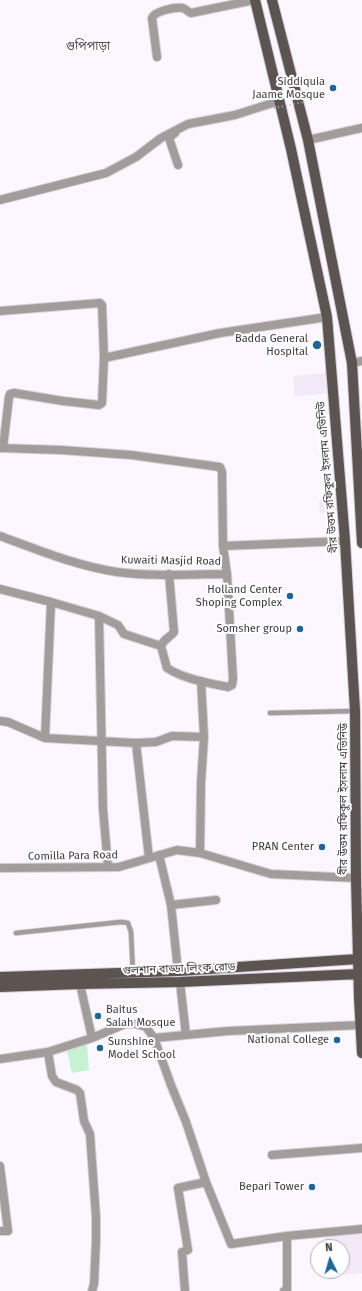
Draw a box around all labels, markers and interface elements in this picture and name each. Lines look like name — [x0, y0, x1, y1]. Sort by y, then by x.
district label: গুপিপাড়া — [66, 40, 110, 54]
place label: Siddiquia Jaame Mosque — [252, 75, 325, 101]
marker: Siddiquia Jaame Mosque — [328, 83, 338, 93]
place label: Badda General Hospital — [235, 332, 308, 358]
marker: Badda General Hospital — [311, 339, 323, 351]
street label: বীর উত্তম রফিকুল ইসলাম এভিনিউ — [315, 401, 341, 553]
street label: Kuwaiti Masjid Road — [121, 554, 221, 568]
place label: Holland Center Shoping Complex — [196, 583, 282, 609]
marker: Holland Center Shoping Complex — [285, 591, 295, 601]
place label: Somsher group — [216, 622, 292, 636]
marker: Somsher group — [295, 624, 305, 634]
street label: বীর উত্তম রফিকুল ইসলাম এভিনিউ — [337, 723, 351, 875]
place label: PRAN Center — [252, 840, 314, 854]
marker: PRAN Center — [317, 842, 327, 852]
street label: Comilla Para Road — [28, 849, 118, 863]
street label: গুলশান বাড্ডা লিংক রোড — [122, 960, 236, 978]
place label: Baitus Salah Mosque — [106, 1003, 175, 1029]
marker: Baitus Salah Mosque — [93, 1011, 103, 1021]
place label: National College — [247, 1033, 329, 1047]
place label: Sunshine Model School — [108, 1035, 175, 1061]
marker: National College — [332, 1035, 342, 1045]
marker: Sunshine Model School — [95, 1043, 105, 1053]
place label: Bepari Tower — [239, 1180, 304, 1194]
marker: Bepari Tower — [307, 1182, 317, 1192]
north arrow — [310, 1239, 350, 1279]
text: N — [325, 1241, 333, 1254]

